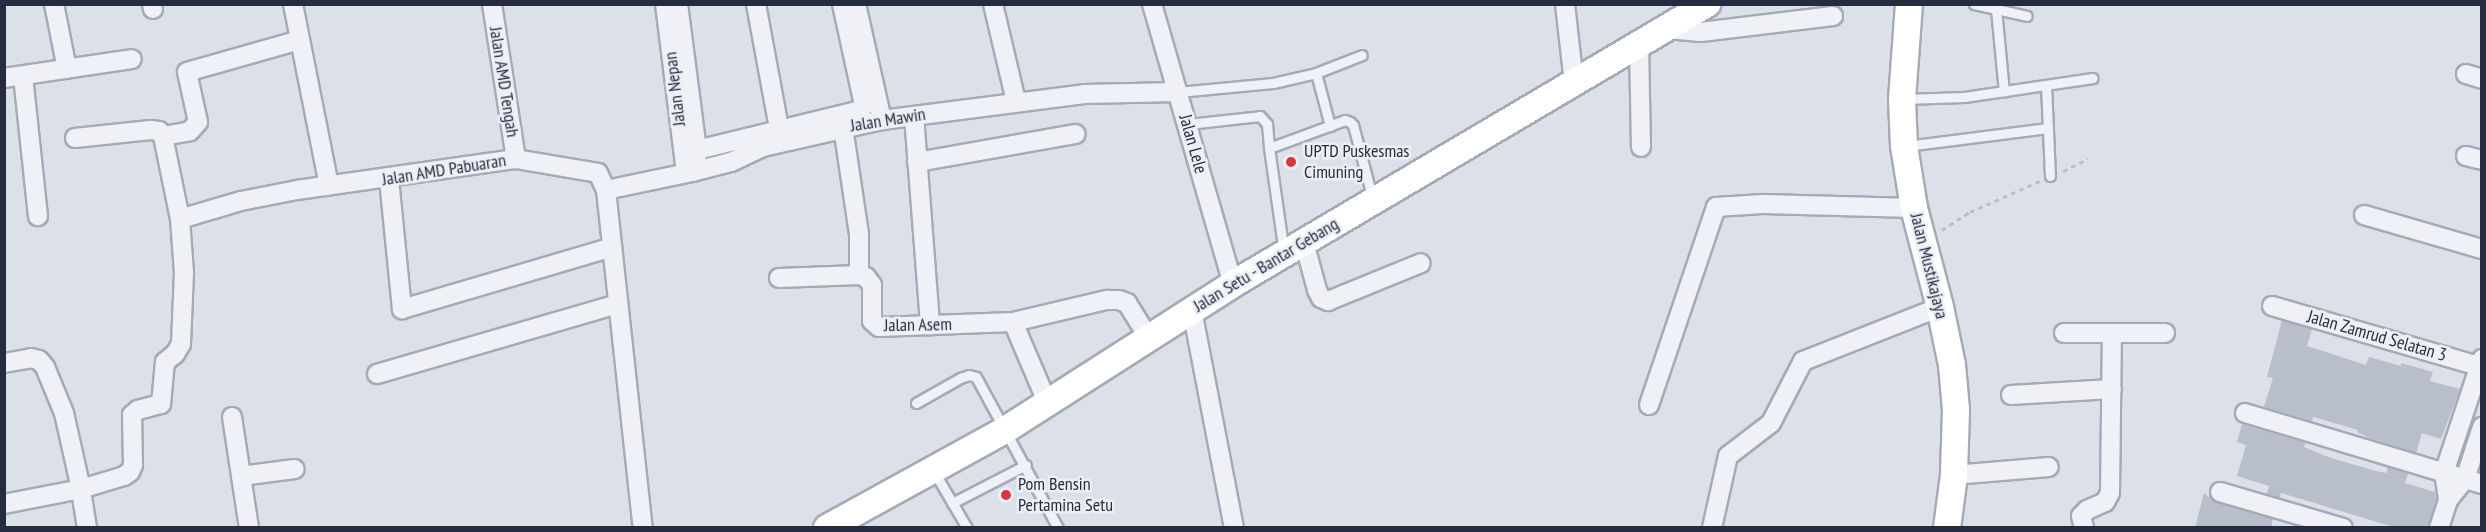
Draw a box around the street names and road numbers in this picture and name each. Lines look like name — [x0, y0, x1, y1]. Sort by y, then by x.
street label: Jalan AMD Tengah — [485, 25, 523, 139]
street label: Jalan Nepan — [660, 51, 690, 127]
street label: Jalan Mawin — [849, 103, 927, 137]
street label: Jalan Lele — [1174, 112, 1212, 176]
street label: Jalan AMD Pabuaran — [380, 150, 508, 190]
street label: Jalan Mustikajaya — [1905, 211, 1953, 321]
street label: Jalan Setu - Bantar Gebang — [1189, 213, 1343, 317]
street label: Jalan Zamrud Selatan 3 — [2305, 306, 2449, 366]
street label: Jalan Asem — [884, 314, 952, 336]

